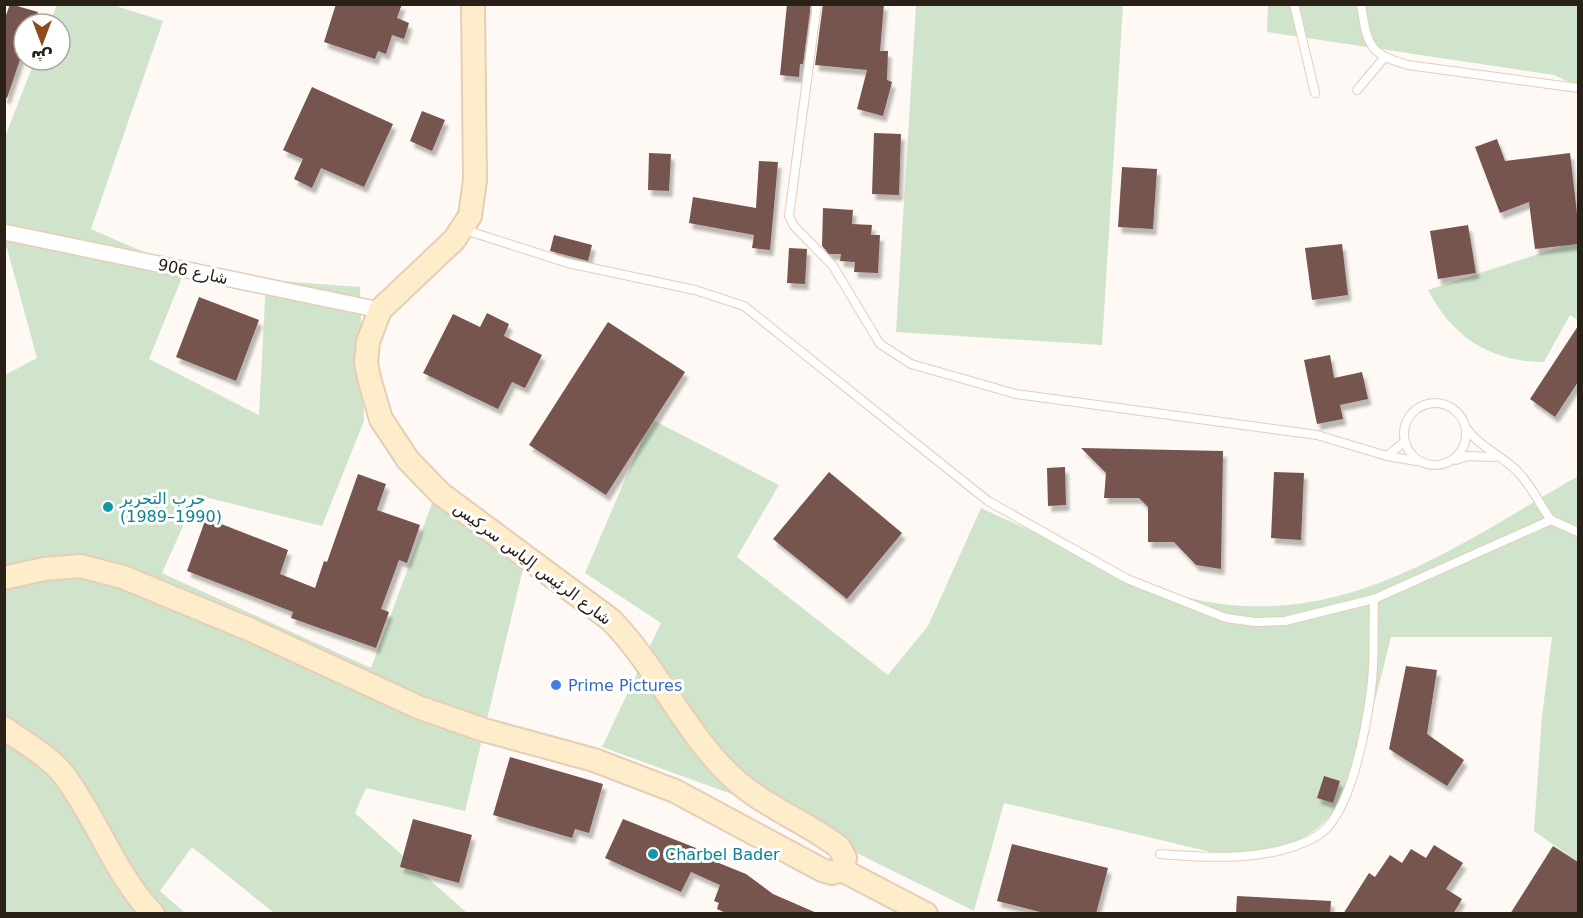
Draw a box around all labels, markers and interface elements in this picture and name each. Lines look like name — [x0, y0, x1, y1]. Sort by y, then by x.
north arrow — [12, 12, 72, 72]
text: ش — [31, 47, 53, 66]
street label: شارع 906 — [156, 255, 230, 289]
place label: حرب التحرير (1989–1990) — [119, 489, 222, 526]
street label: شارع الرئيس إلياس سركيس — [450, 498, 615, 630]
marker: حرب التحرير (1989–1990) — [101, 500, 115, 514]
place label: Prime Pictures — [568, 676, 682, 695]
marker: Prime Pictures — [549, 678, 563, 692]
place label: Charbel Bader — [665, 845, 780, 864]
marker: Charbel Bader — [646, 847, 660, 861]

